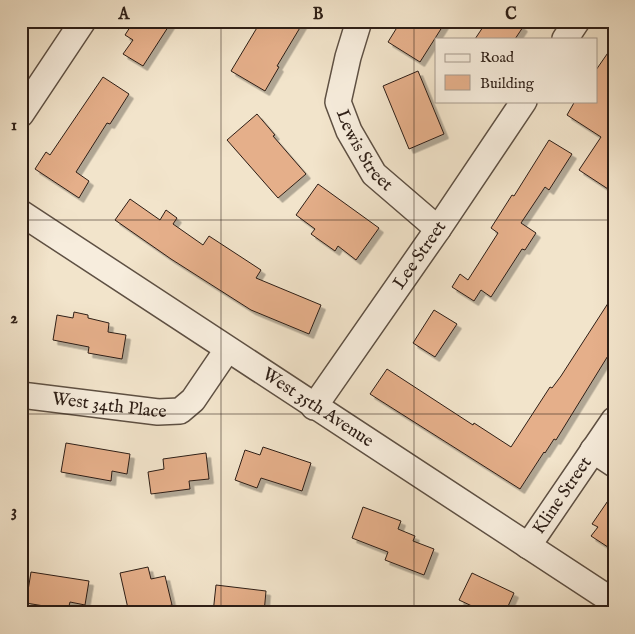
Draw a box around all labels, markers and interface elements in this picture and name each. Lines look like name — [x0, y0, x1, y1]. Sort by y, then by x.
text: A — [118, 5, 131, 25]
text: B — [313, 5, 324, 25]
text: C — [505, 5, 517, 25]
legend — [435, 38, 598, 102]
text: Road — [480, 48, 515, 67]
text: Building — [480, 74, 535, 93]
street label: Lewis Street — [330, 106, 397, 196]
text: 1 — [11, 116, 17, 136]
street label: Lee Street — [388, 217, 452, 294]
text: 2 — [10, 309, 18, 329]
street label: West 35th Avenue — [258, 363, 378, 453]
street label: West 34th Place — [51, 387, 167, 423]
street label: Kline Street — [528, 452, 597, 539]
text: 3 — [11, 502, 17, 522]

